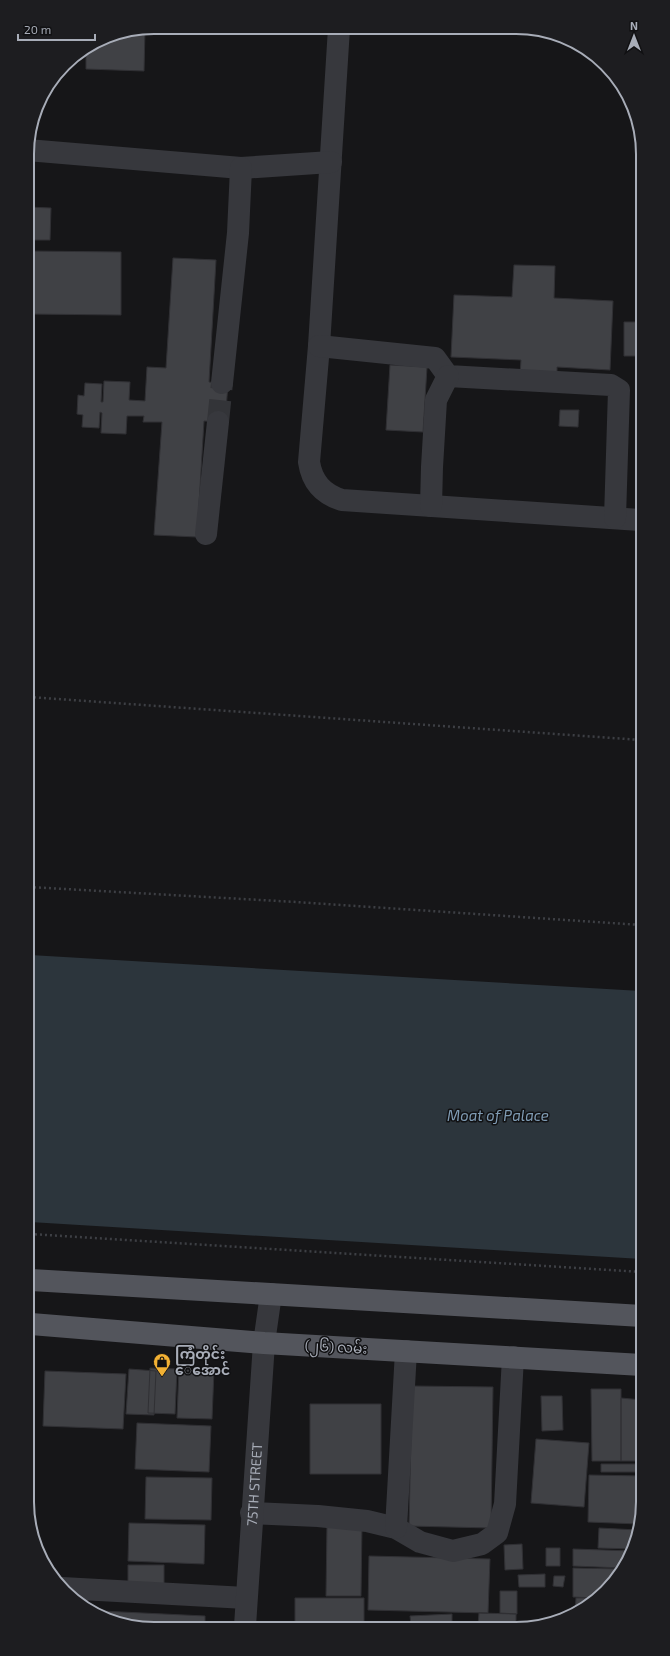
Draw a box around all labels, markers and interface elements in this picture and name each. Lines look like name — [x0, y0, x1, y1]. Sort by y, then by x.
scale bar — [18, 16, 95, 42]
north arrow — [614, 16, 654, 56]
text: N — [630, 19, 638, 32]
text: 20 m — [24, 22, 51, 36]
water label: Moat of Palace — [447, 1106, 549, 1124]
street label: (၂၆) လမ်း — [304, 1335, 368, 1361]
place label: ကြံတိုင်း‌ ‌ေအောင် — [175, 1344, 230, 1378]
shop icon: ကြံတိုင်း‌ ‌ေအောင် — [152, 1352, 172, 1377]
street label: 75TH STREET — [243, 1442, 265, 1527]

